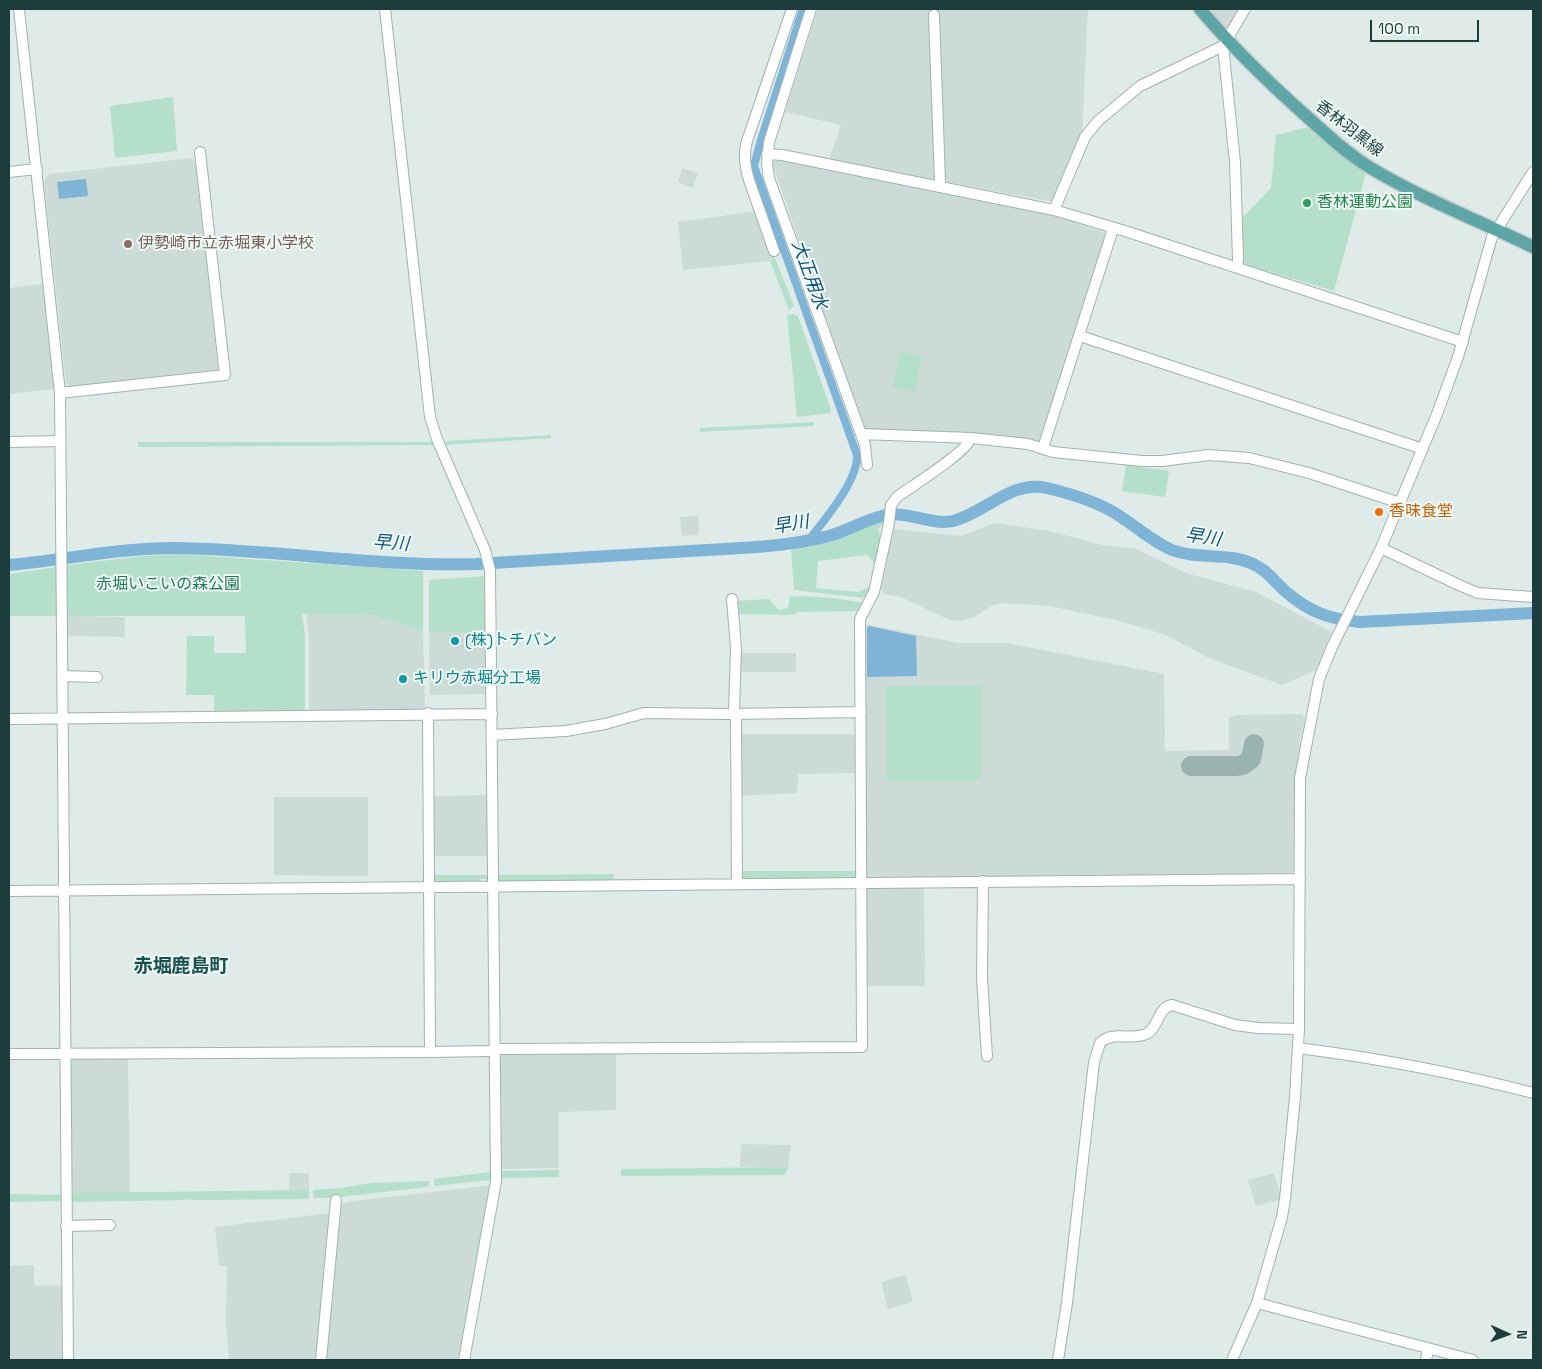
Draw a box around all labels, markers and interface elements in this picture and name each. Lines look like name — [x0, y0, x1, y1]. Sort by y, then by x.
scale bar — [1372, 10, 1481, 42]
text: 100 m — [1378, 19, 1420, 38]
street label: 香林羽黒線 — [1312, 97, 1386, 161]
place label: 香林運動公園 — [1317, 193, 1413, 213]
marker: 香林運動公園 — [1301, 197, 1313, 209]
place label: 伊勢崎市立赤堀東小学校 — [138, 234, 314, 254]
water label: 大正用水 — [787, 237, 831, 313]
marker: 伊勢崎市立赤堀東小学校 — [122, 238, 134, 250]
place label: 香味食堂 — [1389, 502, 1453, 522]
marker: 香味食堂 — [1373, 506, 1385, 518]
water label: 早川 — [772, 512, 810, 538]
water label: 早川 — [1184, 525, 1222, 551]
water label: 早川 — [372, 532, 410, 556]
park label: 赤堀いこいの森公園 — [96, 575, 240, 595]
place label: (株)トチバン — [465, 631, 557, 651]
marker: (株)トチバン — [449, 635, 461, 647]
place label: キリウ赤堀分工場 — [413, 669, 541, 689]
marker: キリウ赤堀分工場 — [397, 673, 409, 685]
district label: 赤堀鹿島町 — [134, 956, 228, 978]
north arrow — [1482, 1309, 1532, 1359]
text: N — [1513, 1330, 1531, 1340]

